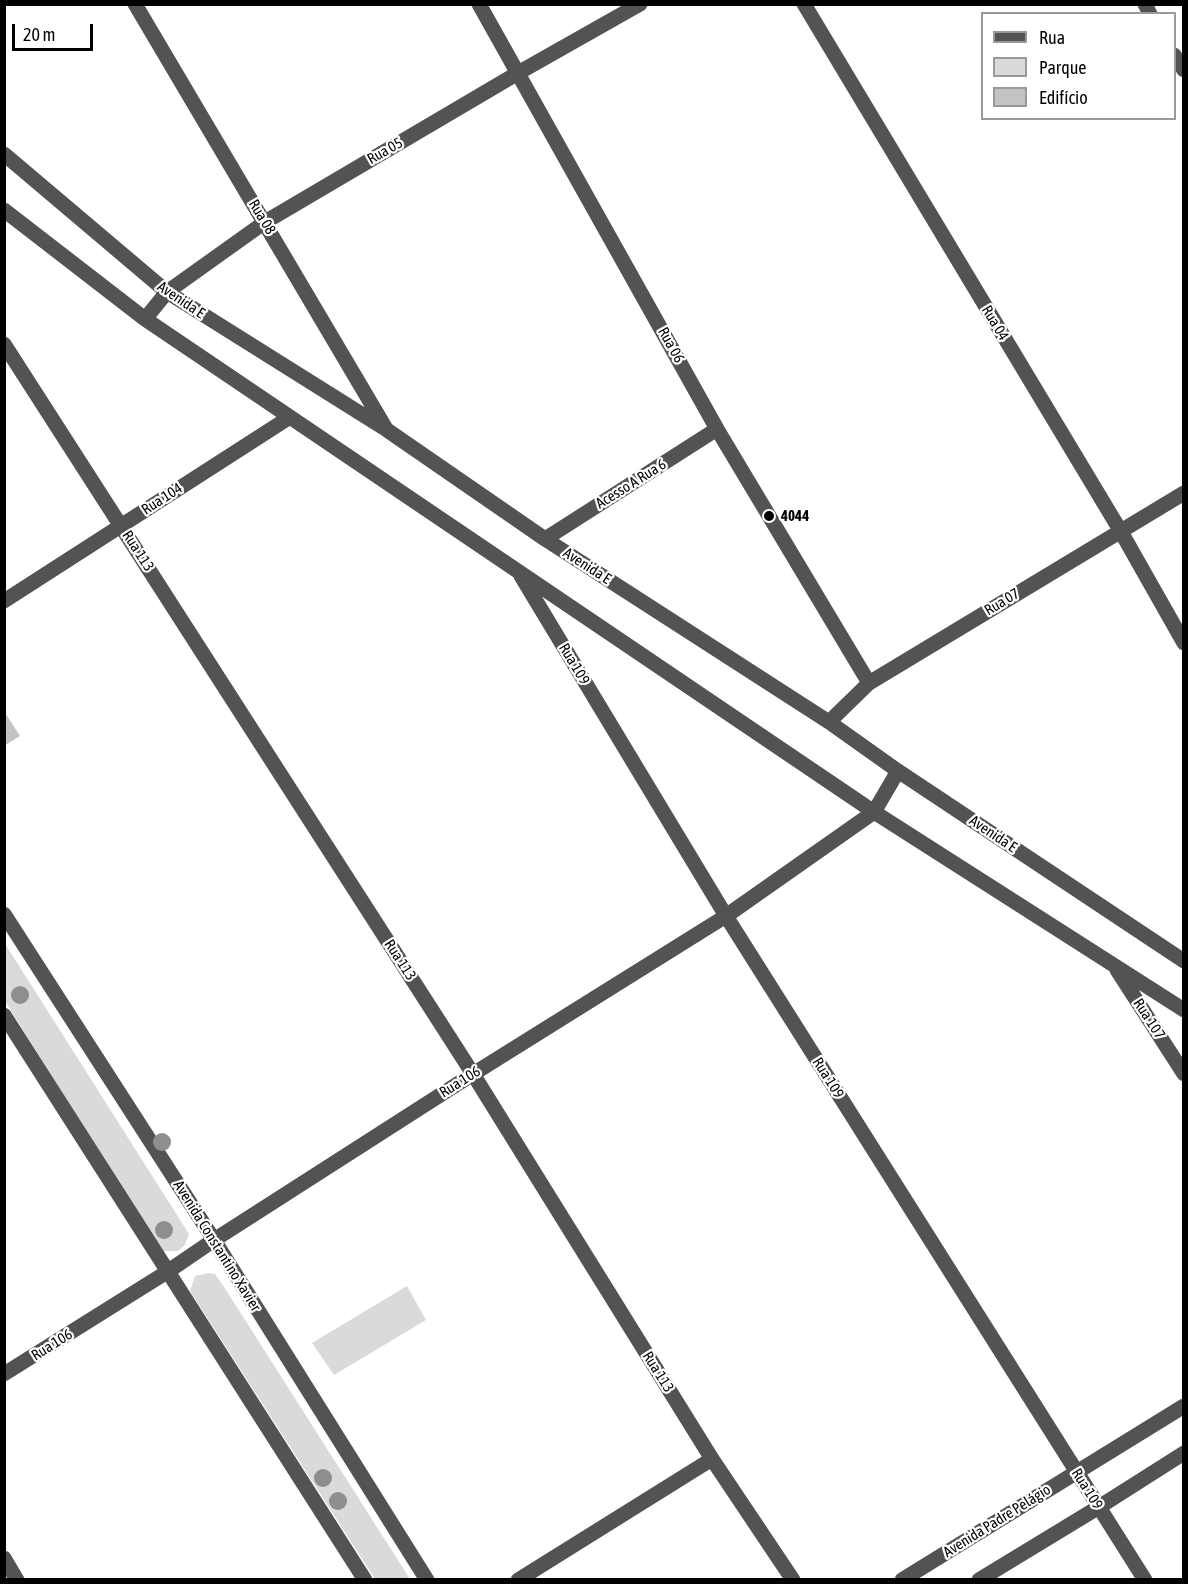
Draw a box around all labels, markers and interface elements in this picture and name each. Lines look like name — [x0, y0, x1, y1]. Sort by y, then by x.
scale bar — [15, 12, 96, 50]
legend — [981, 12, 1176, 120]
text: 20 m — [23, 24, 55, 45]
text: Rua — [1039, 27, 1065, 48]
text: Parque — [1039, 57, 1087, 78]
text: Edifício — [1039, 87, 1088, 108]
street label: Rua 05 — [364, 134, 406, 168]
street label: Rua 08 — [245, 196, 279, 238]
street label: Avenida E — [154, 278, 208, 322]
street label: Rua 04 — [978, 302, 1012, 344]
street label: Rua 06 — [654, 324, 688, 366]
street label: Acesso A Rua 6 — [592, 455, 670, 513]
street label: Rua 104 — [138, 479, 186, 519]
place label: 4044 — [781, 507, 809, 525]
marker: 4044 — [762, 509, 776, 523]
street label: Rua 113 — [118, 527, 158, 575]
street label: Avenida E — [560, 544, 614, 588]
street label: Rua 07 — [981, 585, 1023, 619]
street label: Rua 109 — [555, 640, 593, 688]
street label: Avenida E — [966, 812, 1020, 856]
street label: Rua 113 — [380, 936, 420, 984]
street label: Rua 107 — [1129, 995, 1169, 1043]
street label: Rua 109 — [808, 1054, 848, 1102]
street label: Rua 106 — [436, 1062, 484, 1102]
street label: Avenida Constantino Xavier — [169, 1177, 265, 1315]
street label: Rua 106 — [28, 1325, 76, 1365]
street label: Rua 113 — [638, 1348, 678, 1396]
street label: Rua 109 — [1067, 1465, 1107, 1513]
street label: Avenida Padre Pelágio — [940, 1481, 1054, 1561]

